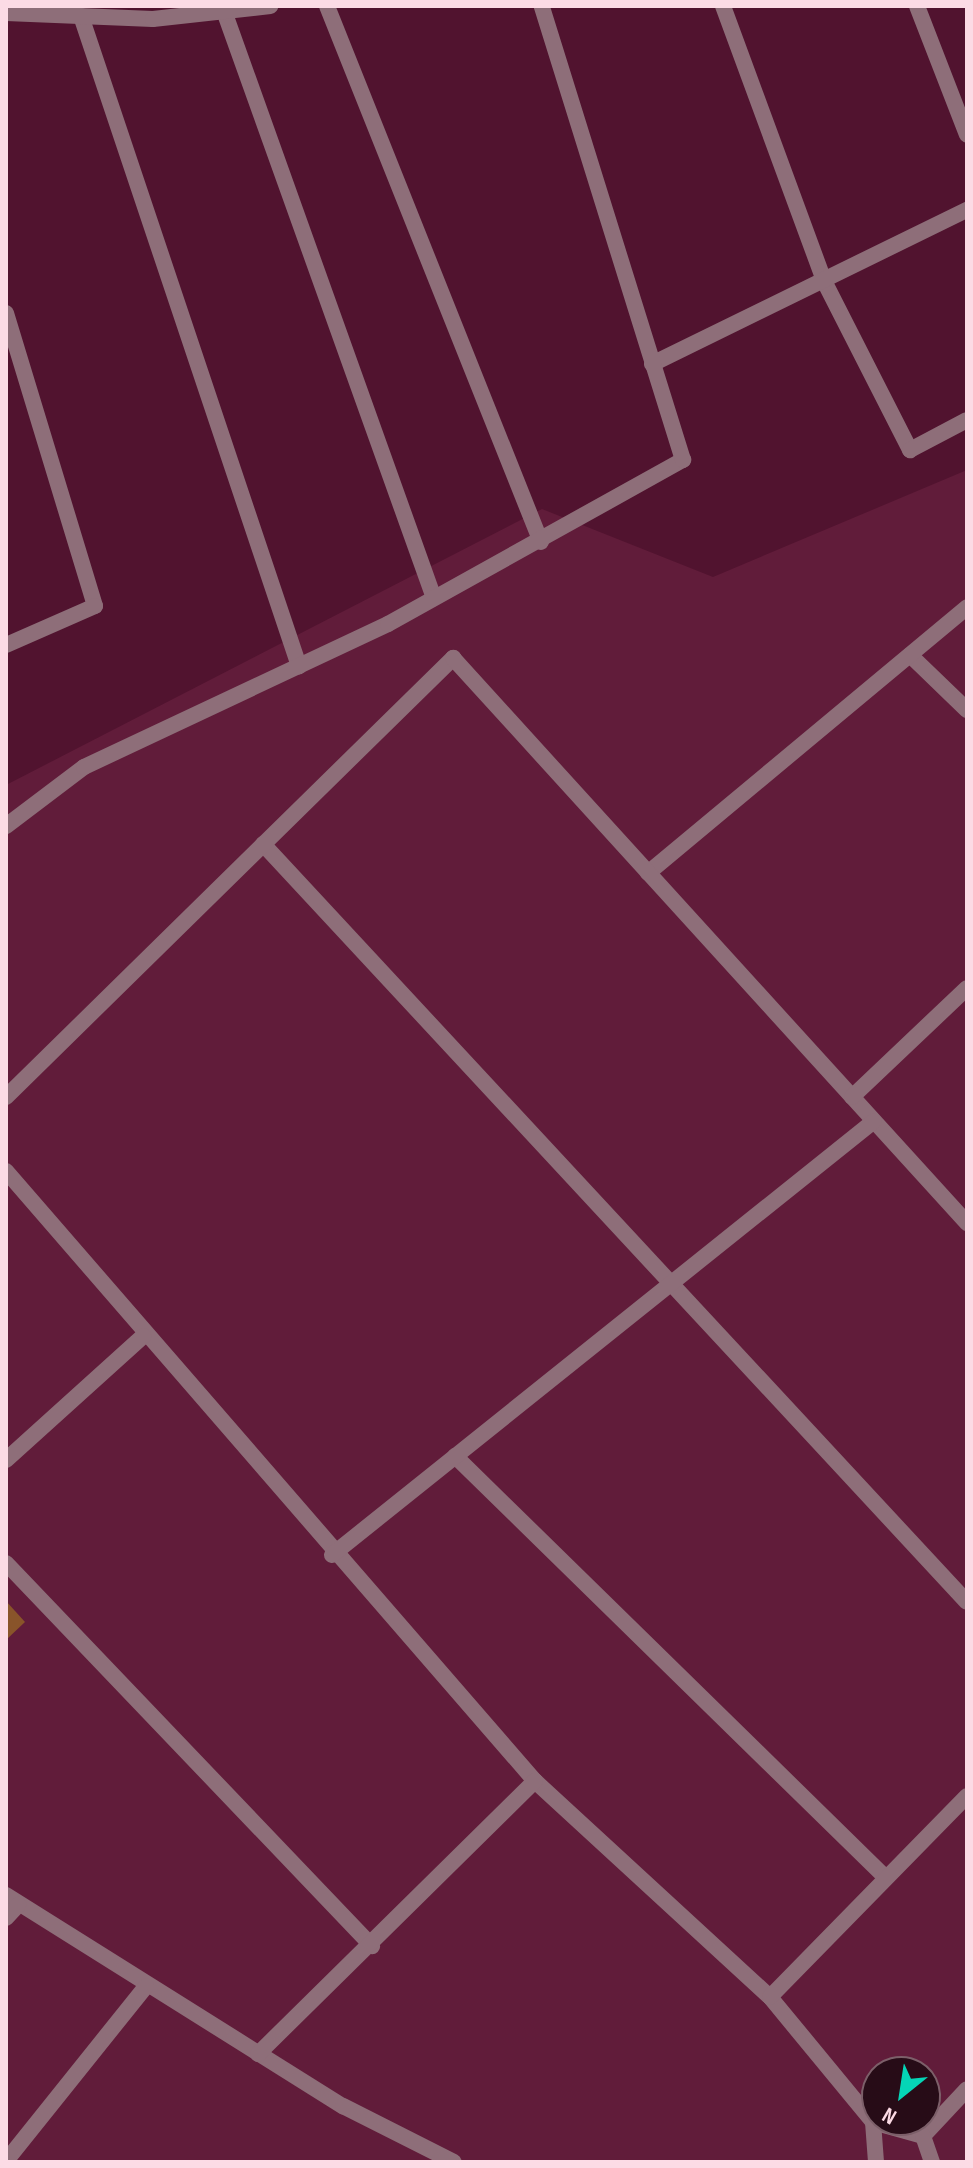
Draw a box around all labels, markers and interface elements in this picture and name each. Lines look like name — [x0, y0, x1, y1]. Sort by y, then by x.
north arrow — [861, 2056, 941, 2136]
text: N — [878, 2101, 902, 2130]

